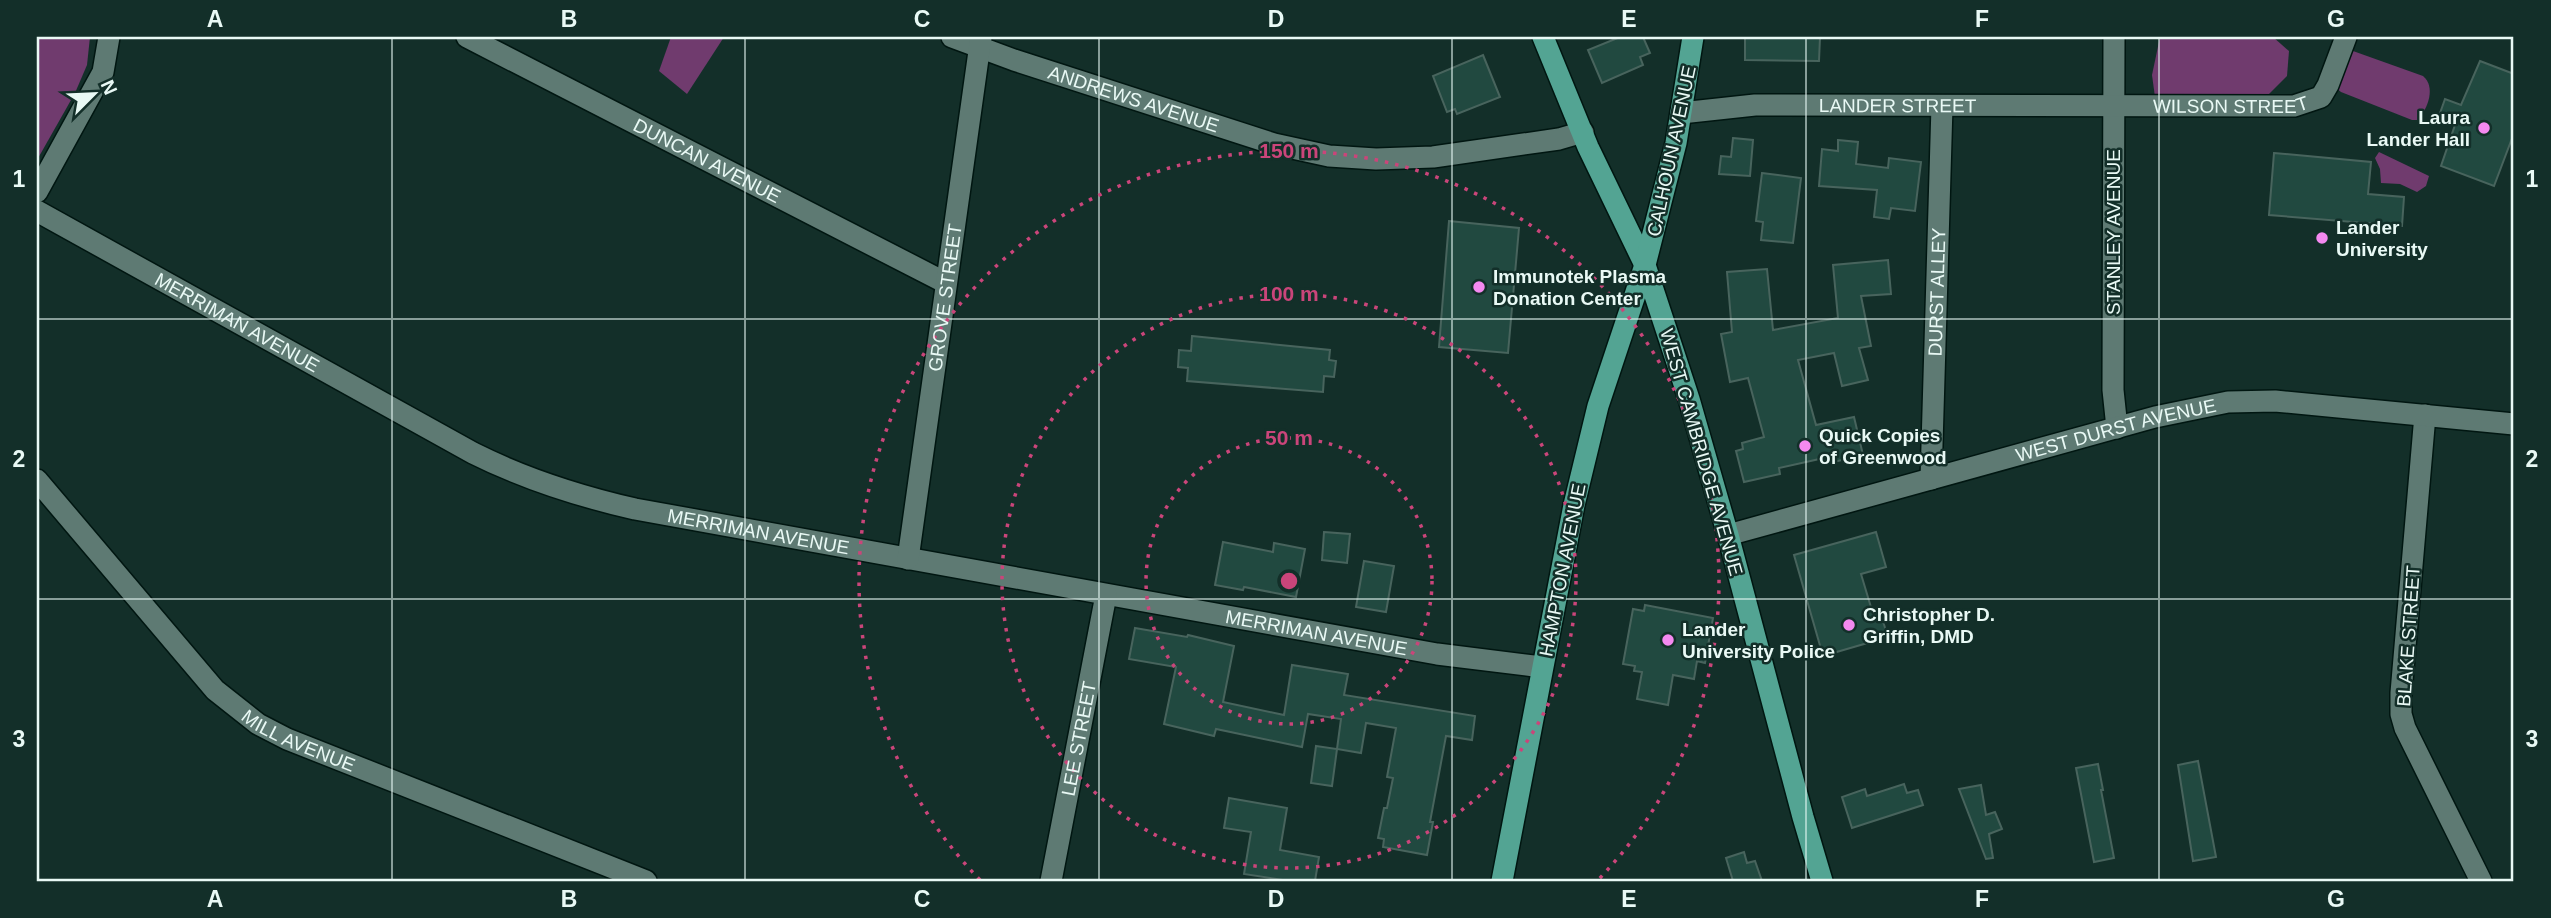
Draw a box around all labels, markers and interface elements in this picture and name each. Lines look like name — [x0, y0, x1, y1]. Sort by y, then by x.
text: A — [207, 6, 223, 32]
text: B — [561, 6, 577, 32]
text: C — [914, 6, 930, 32]
text: D — [1268, 6, 1284, 32]
text: E — [1621, 6, 1637, 32]
text: F — [1975, 6, 1989, 32]
text: G — [2327, 6, 2345, 32]
north arrow — [60, 60, 130, 130]
street label: ANDREWS AVENUE — [1046, 62, 1222, 137]
street label: CALHOUN AVENUE — [1643, 64, 1700, 238]
text: N — [97, 77, 121, 98]
street label: WILSON STREET — [2153, 92, 2311, 117]
street label: LANDER STREET — [1819, 95, 1977, 116]
place label: Laura Lander Hall — [2367, 107, 2470, 150]
street label: DUNCAN AVENUE — [630, 114, 784, 207]
marker: Laura Lander Hall — [2476, 120, 2492, 136]
text: 150 m — [1259, 139, 1319, 162]
street label: STANLEY AVENUE — [2103, 149, 2124, 315]
text: 1 — [13, 166, 26, 192]
text: 1 — [2526, 166, 2539, 192]
place label: Lander University — [2336, 217, 2428, 260]
street label: GROVE STREET — [924, 222, 966, 373]
street label: DURST ALLEY — [1925, 227, 1949, 357]
marker: Lander University — [2314, 230, 2330, 246]
place label: Immunotek Plasma Donation Center — [1493, 266, 1667, 309]
street label: MERRIMAN AVENUE — [151, 269, 323, 377]
marker: Immunotek Plasma Donation Center — [1471, 279, 1487, 295]
text: 100 m — [1259, 282, 1319, 305]
street label: WEST CAMBRIDGE AVENUE — [1656, 326, 1747, 578]
street label: WEST DURST AVENUE — [2014, 395, 2218, 466]
place label: Quick Copies of Greenwood — [1819, 425, 1947, 468]
text: 50 m — [1265, 426, 1313, 449]
marker: Quick Copies of Greenwood — [1797, 438, 1813, 454]
text: 2 — [13, 446, 25, 472]
text: 2 — [2526, 446, 2538, 472]
street label: HAMPTON AVENUE — [1535, 482, 1590, 658]
street label: MERRIMAN AVENUE — [666, 505, 851, 559]
street label: BLAKE STREET — [2393, 564, 2424, 707]
centre of rings — [1277, 569, 1301, 593]
place label: Christopher D. Griffin, DMD — [1863, 604, 1995, 647]
street label: MERRIMAN AVENUE — [1224, 606, 1409, 659]
marker: Christopher D. Griffin, DMD — [1841, 617, 1857, 633]
place label: Lander University Police — [1682, 619, 1835, 662]
marker: Lander University Police — [1660, 632, 1676, 648]
street label: LEE STREET — [1058, 679, 1100, 798]
street label: MILL AVENUE — [238, 705, 358, 776]
text: 3 — [13, 726, 25, 752]
text: 3 — [2526, 726, 2538, 752]
text: A — [207, 886, 223, 912]
text: B — [561, 886, 577, 912]
text: C — [914, 886, 930, 912]
text: D — [1268, 886, 1284, 912]
text: E — [1621, 886, 1637, 912]
text: F — [1975, 886, 1989, 912]
text: G — [2327, 886, 2345, 912]

